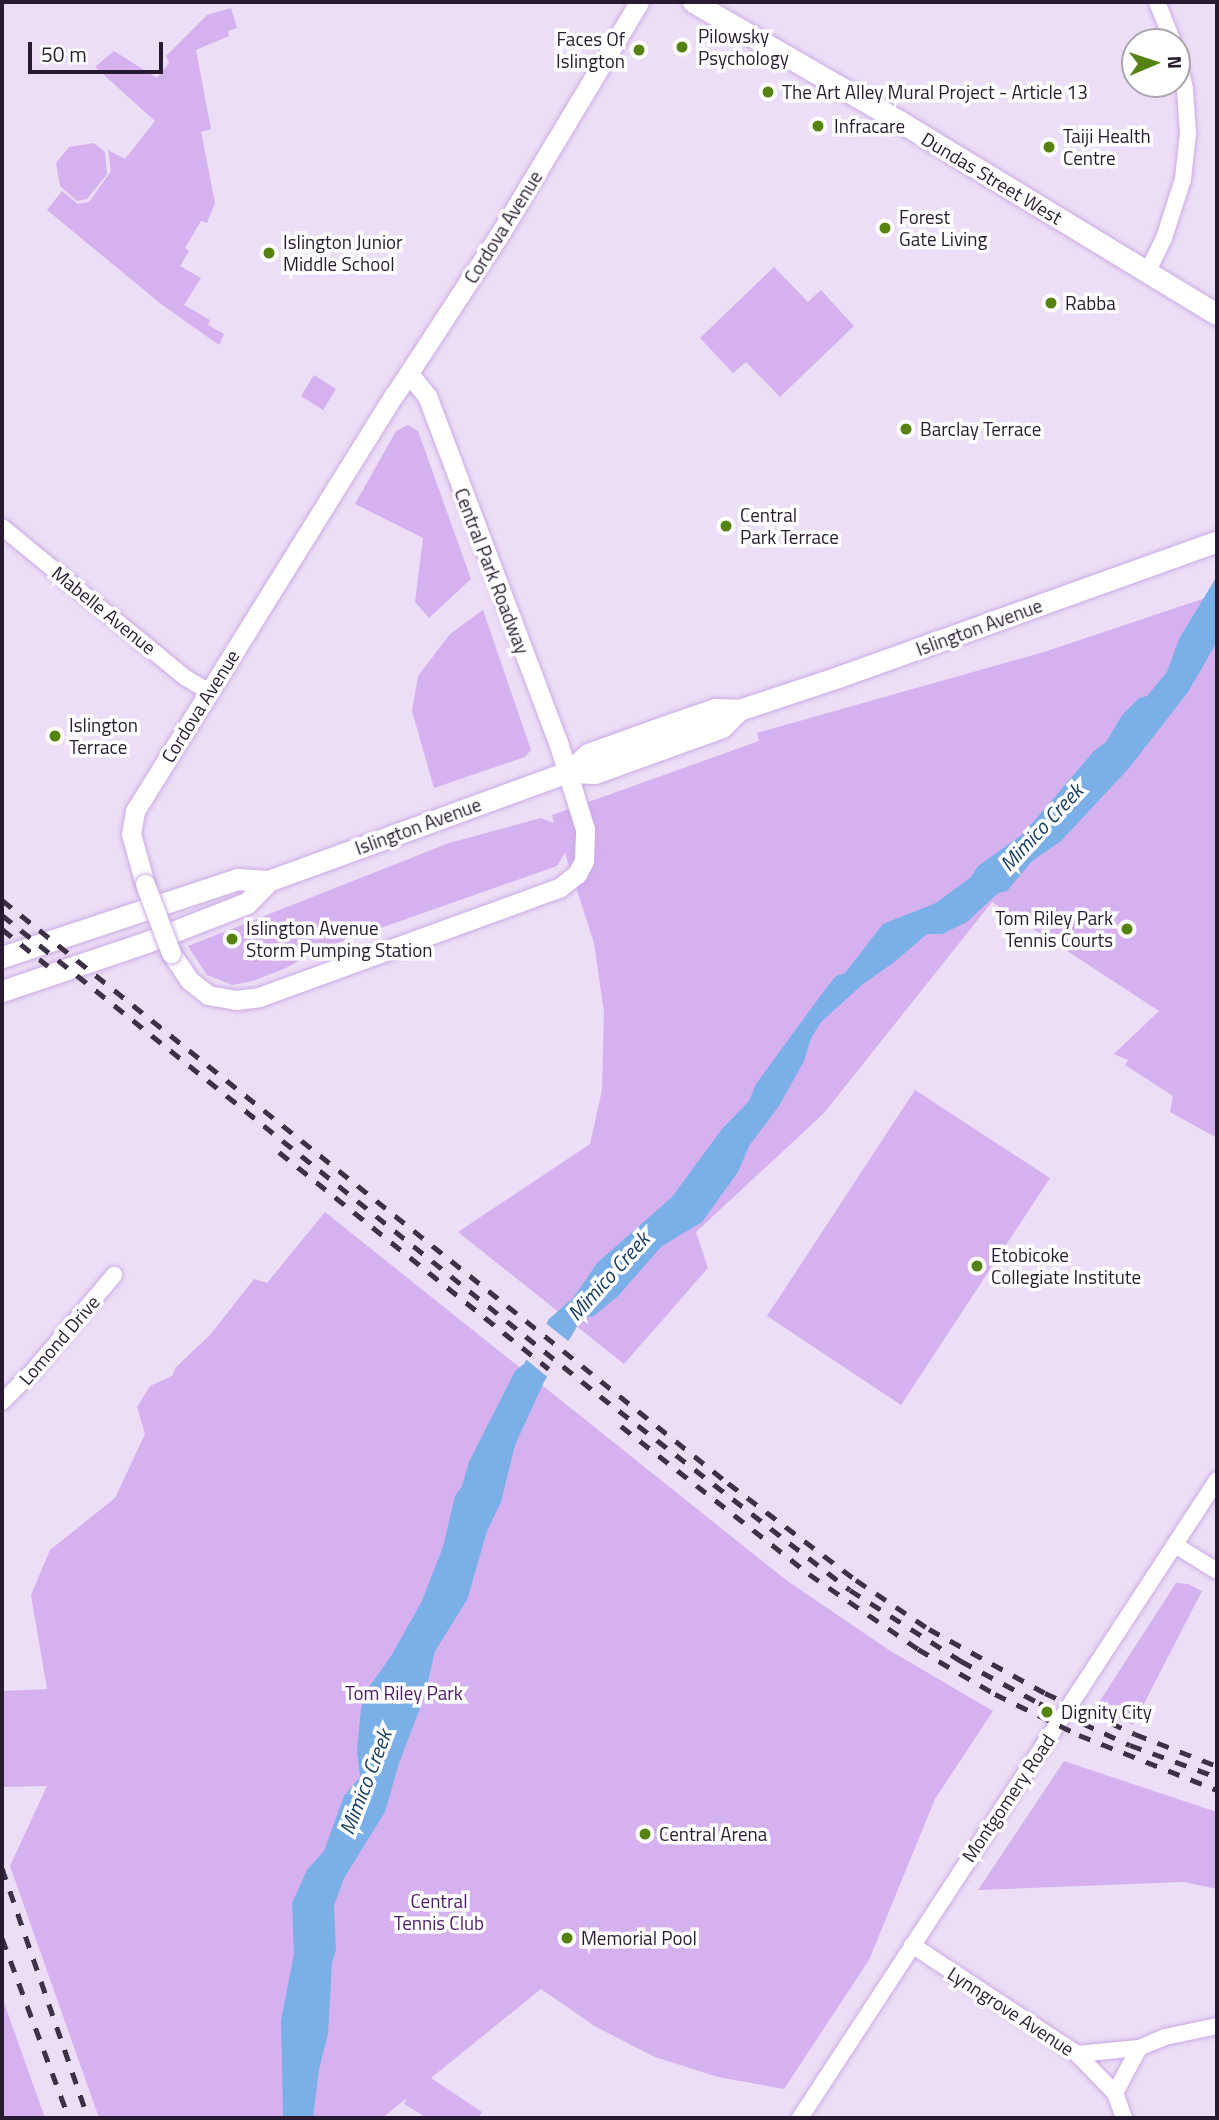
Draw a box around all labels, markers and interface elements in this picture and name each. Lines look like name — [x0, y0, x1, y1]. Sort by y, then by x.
place label: Pilowsky Psychology — [698, 25, 789, 69]
scale bar — [32, 28, 166, 72]
place label: Faces Of Islington — [556, 28, 625, 72]
north arrow — [1121, 28, 1191, 98]
marker: Pilowsky Psychology — [672, 37, 692, 57]
text: 50 m — [41, 38, 87, 70]
marker: Faces Of Islington — [631, 42, 647, 58]
text: N — [1161, 55, 1190, 69]
place label: The Art Alley Mural Project - Article 13 — [782, 81, 1088, 103]
marker: The Art Alley Mural Project - Article 13 — [760, 84, 776, 100]
place label: Infracare — [834, 115, 905, 137]
marker: Infracare — [808, 116, 828, 136]
place label: Taiji Health Centre — [1063, 125, 1151, 169]
street label: Dundas Street West — [918, 127, 1066, 229]
marker: Taiji Health Centre — [1041, 139, 1057, 155]
street label: Cordova Avenue — [459, 166, 547, 288]
place label: Forest Gate Living — [899, 206, 987, 250]
marker: Forest Gate Living — [877, 220, 893, 236]
place label: Islington Junior Middle School — [283, 231, 403, 275]
marker: Islington Junior Middle School — [261, 245, 277, 261]
place label: Rabba — [1065, 292, 1116, 314]
marker: Rabba — [1043, 295, 1059, 311]
place label: Barclay Terrace — [920, 418, 1041, 440]
marker: Barclay Terrace — [898, 421, 914, 437]
street label: Central Park Roadway — [450, 485, 534, 657]
place label: Central Park Terrace — [740, 504, 839, 548]
marker: Central Park Terrace — [718, 518, 734, 534]
street label: Mabelle Avenue — [47, 561, 161, 659]
street label: Islington Avenue — [913, 594, 1045, 660]
street label: Cordova Avenue — [156, 645, 244, 767]
place label: Islington Terrace — [69, 714, 138, 758]
marker: Islington Terrace — [47, 728, 63, 744]
water label: Mimico Creek — [994, 778, 1088, 876]
street label: Islington Avenue — [352, 793, 484, 859]
place label: Tom Riley Park Tennis Courts — [995, 907, 1113, 951]
place label: Islington Avenue Storm Pumping Station — [246, 917, 432, 961]
marker: Tom Riley Park Tennis Courts — [1119, 921, 1135, 937]
marker: Islington Avenue Storm Pumping Station — [224, 931, 240, 947]
water label: Mimico Creek — [562, 1227, 654, 1325]
place label: Etobicoke Collegiate Institute — [991, 1244, 1141, 1288]
marker: Etobicoke Collegiate Institute — [969, 1258, 985, 1274]
street label: Lomond Drive — [14, 1291, 104, 1389]
park label: Tom Riley Park — [345, 1682, 463, 1704]
place label: Dignity City — [1061, 1701, 1152, 1723]
marker: Dignity City — [1039, 1704, 1055, 1720]
water label: Mimico Creek — [333, 1726, 397, 1838]
street label: Montgomery Road — [957, 1730, 1059, 1866]
place label: Central Arena — [659, 1823, 767, 1845]
marker: Central Arena — [637, 1826, 653, 1842]
park label: Central Tennis Club — [394, 1890, 484, 1934]
place label: Memorial Pool — [581, 1927, 697, 1949]
marker: Memorial Pool — [559, 1930, 575, 1946]
street label: Lynngrove Avenue — [944, 1962, 1078, 2060]

